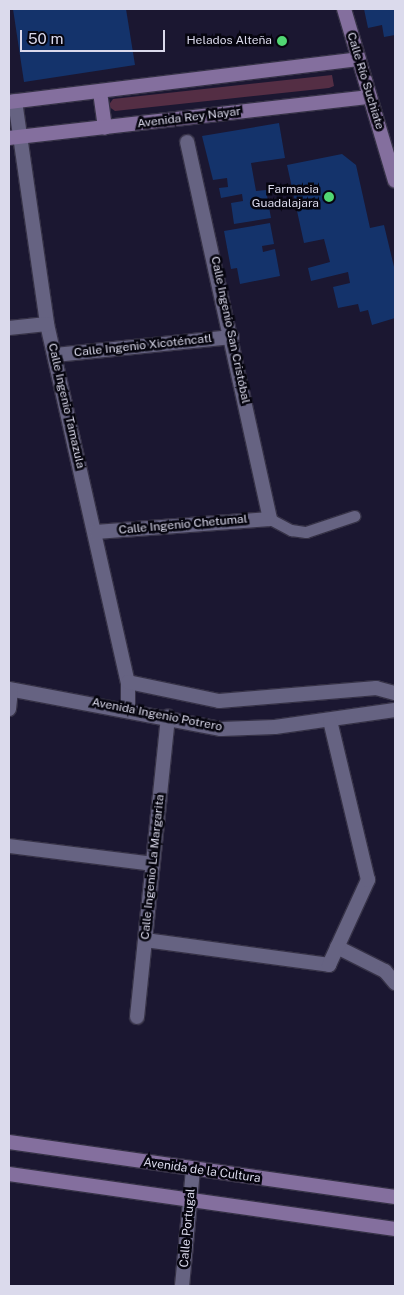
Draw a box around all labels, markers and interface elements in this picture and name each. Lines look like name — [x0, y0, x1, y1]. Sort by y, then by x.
scale bar — [22, 20, 168, 52]
text: 50 m — [28, 30, 63, 47]
street label: Calle Río Suchiate — [343, 31, 387, 131]
place label: Helados Alteña — [186, 34, 272, 48]
marker: Helados Alteña — [276, 35, 288, 47]
street label: Avenida Rey Nayar — [136, 105, 242, 131]
place label: Farmacia Guadalajara — [252, 183, 319, 211]
marker: Farmacia Guadalajara — [323, 191, 335, 203]
street label: Calle Ingenio San Cristóbal — [207, 255, 253, 405]
street label: Calle Ingenio Xicoténcatl — [73, 332, 213, 360]
street label: Calle Ingenio Tamazula — [45, 342, 87, 470]
street label: Calle Ingenio Chetumal — [118, 512, 248, 538]
street label: Avenida Ingenio Potrero — [91, 695, 223, 735]
street label: Calle Ingenio La Margarita — [138, 794, 168, 940]
street label: Avenida de la Cultura — [142, 1156, 262, 1186]
street label: Calle Portugal — [177, 1188, 199, 1268]

